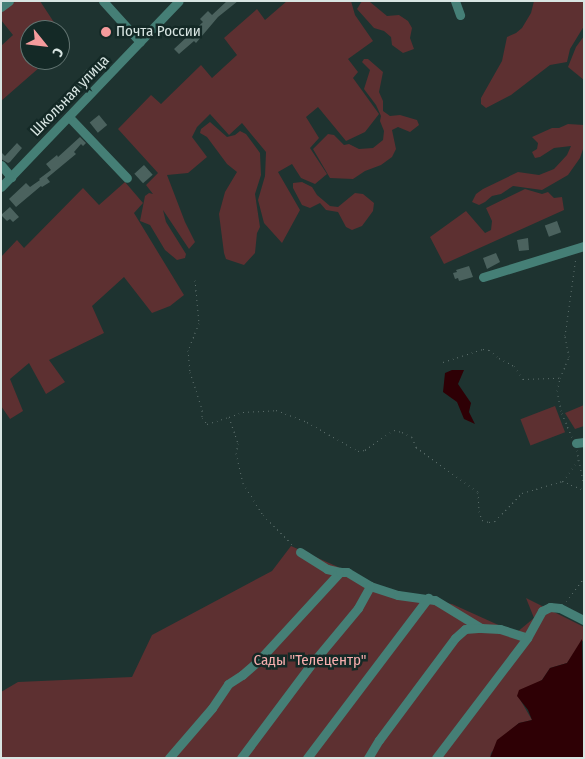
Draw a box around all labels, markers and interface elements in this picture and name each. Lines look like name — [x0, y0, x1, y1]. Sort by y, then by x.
north arrow — [20, 20, 70, 70]
place label: Почта России — [116, 23, 201, 41]
marker: Почта России — [100, 26, 112, 38]
text: С — [48, 45, 67, 59]
street label: Школьная улица — [27, 52, 113, 140]
park label: Сады "Телецентр" — [254, 652, 366, 670]

